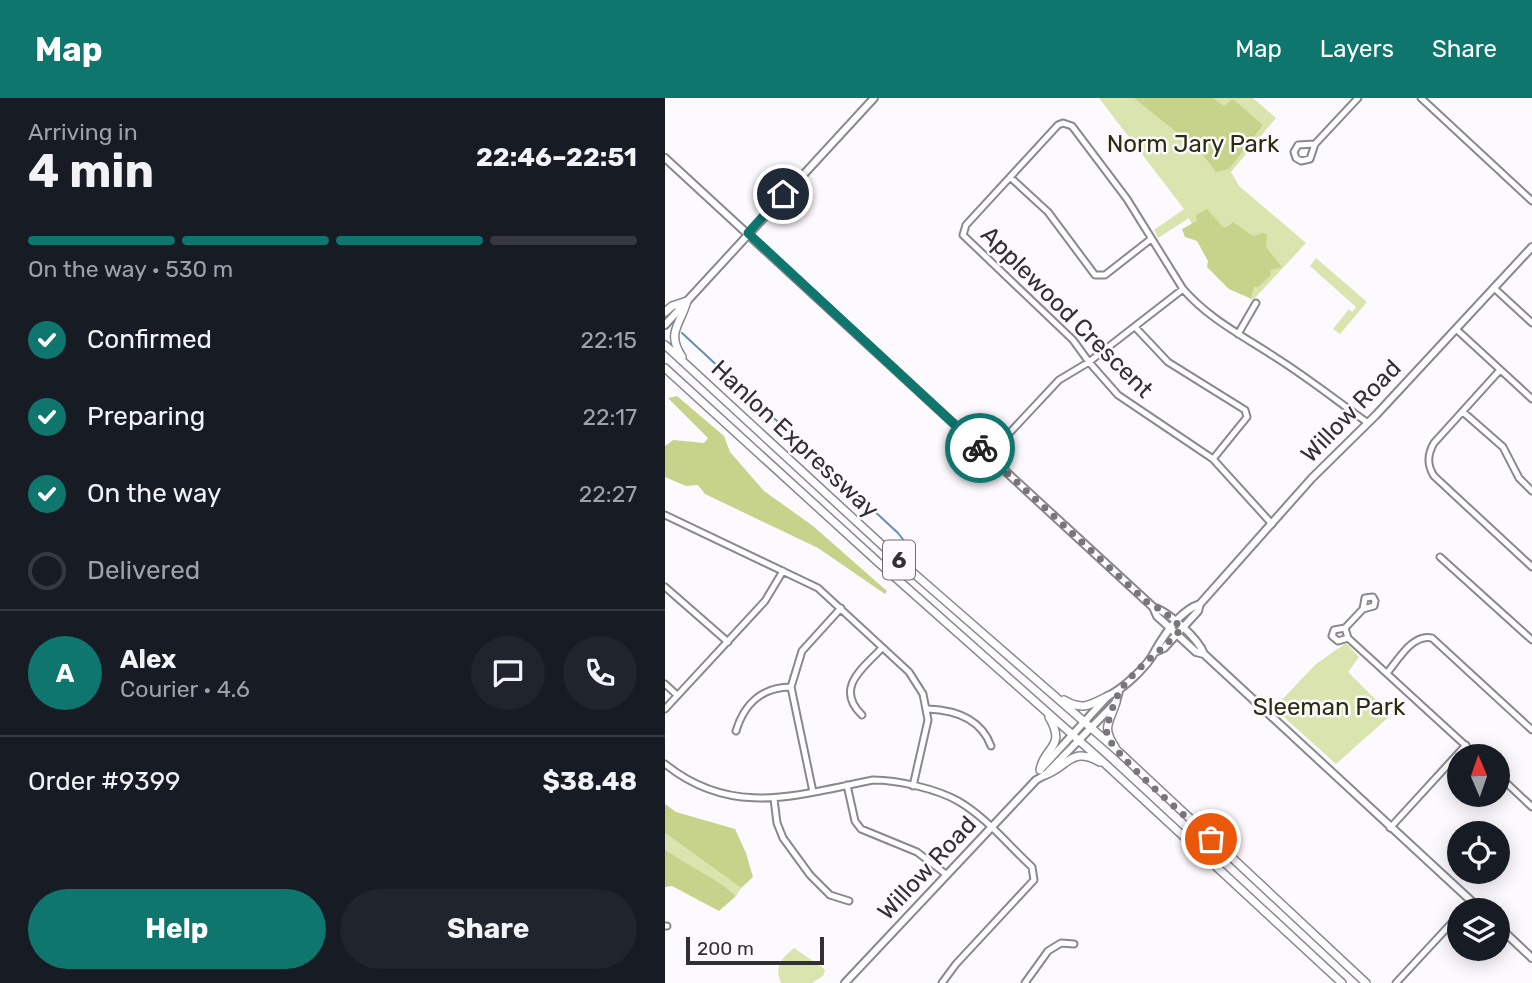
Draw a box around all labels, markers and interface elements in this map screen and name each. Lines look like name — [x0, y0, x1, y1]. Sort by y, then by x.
text: Map — [35, 30, 103, 69]
text: Map — [1235, 35, 1282, 63]
text: Layers — [1320, 35, 1394, 63]
text: Share — [1432, 35, 1497, 63]
text: Arriving in — [28, 118, 138, 146]
park label: Norm Jary Park — [1107, 130, 1280, 158]
text: 22:46–22:51 — [476, 142, 637, 173]
text: 4 min — [28, 144, 154, 199]
pin — [753, 164, 813, 224]
icon: home — [764, 175, 802, 213]
street label: Applewood Crescent — [975, 220, 1159, 404]
text: On the way · 530 m — [28, 255, 233, 283]
icon: check — [28, 321, 66, 359]
text: Confirmed — [87, 324, 212, 355]
text: 22:15 — [581, 326, 637, 354]
street label: Hanlon Expressway — [706, 354, 884, 524]
street label: Willow Road — [1295, 354, 1407, 468]
icon: check — [28, 398, 66, 436]
text: Preparing — [87, 401, 205, 432]
text: 22:17 — [582, 403, 637, 431]
courier — [945, 413, 1015, 483]
icon: bike — [961, 429, 999, 467]
icon: check — [28, 475, 66, 513]
text: On the way — [87, 478, 221, 509]
text: 22:27 — [579, 480, 637, 508]
road number: 6 — [883, 540, 915, 580]
text: Delivered — [87, 555, 200, 586]
button: chat — [471, 636, 545, 710]
button: phone — [563, 636, 637, 710]
text: Alex — [120, 644, 176, 675]
text: A — [56, 658, 74, 689]
text: Courier · 4.6 — [120, 675, 250, 703]
park label: Sleeman Park — [1253, 693, 1406, 721]
north arrow — [1447, 744, 1510, 807]
map controls — [1447, 744, 1510, 961]
text: Order #9399 — [28, 766, 181, 797]
text: $38.48 — [542, 766, 637, 797]
pin — [1181, 809, 1241, 869]
street label: Willow Road — [872, 810, 982, 926]
icon: bag — [1192, 820, 1230, 858]
button: locate — [1447, 821, 1510, 884]
button: Help — [28, 889, 326, 969]
button: Share — [340, 889, 637, 969]
button: layers — [1447, 898, 1510, 961]
scale bar — [686, 934, 824, 966]
text: 200 m — [697, 937, 754, 960]

